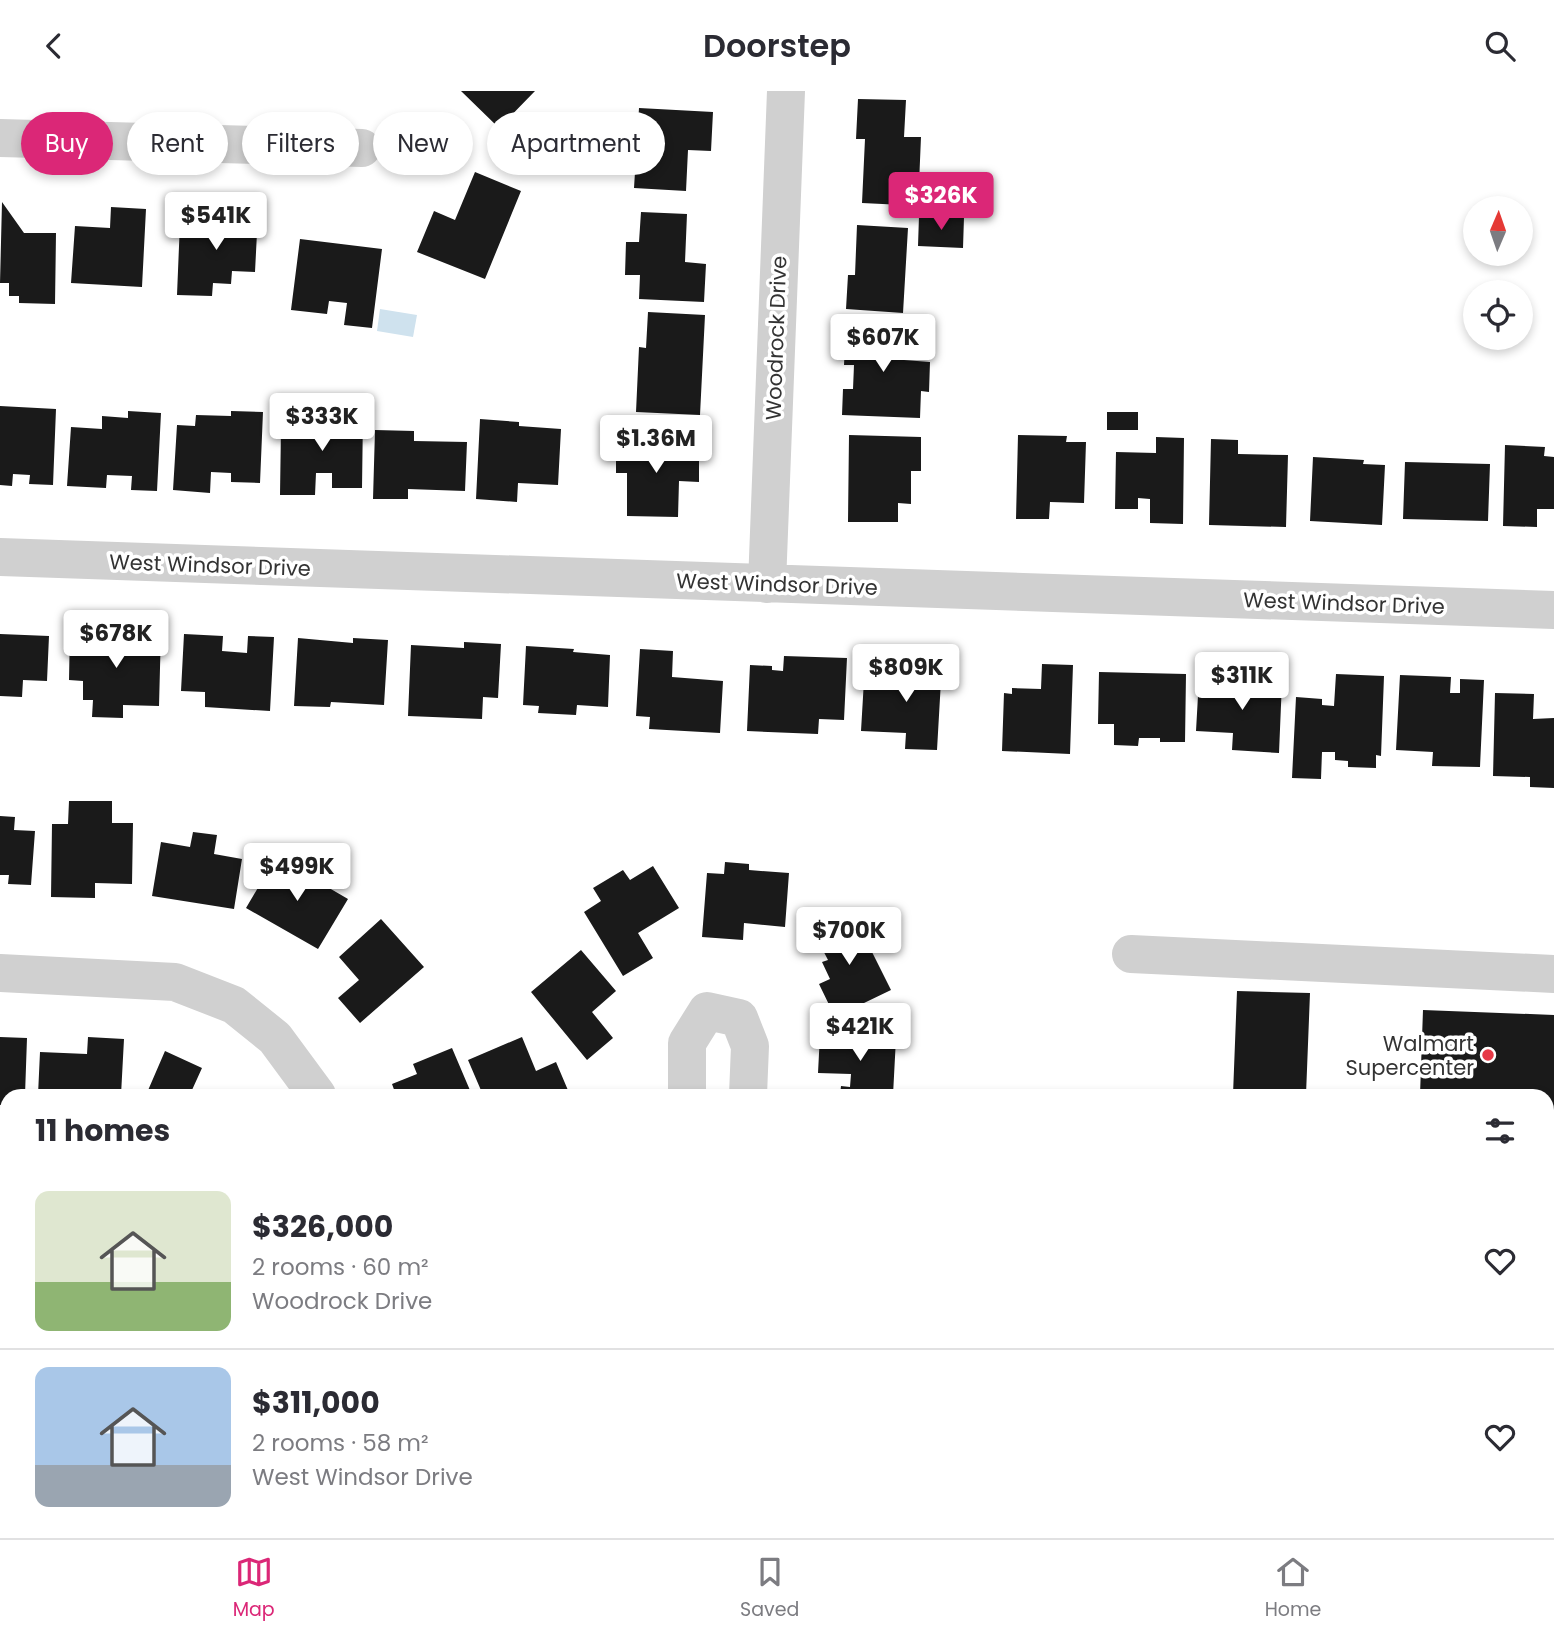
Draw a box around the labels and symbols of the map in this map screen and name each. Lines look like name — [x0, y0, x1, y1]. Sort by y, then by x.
pin: $326K — [892, 173, 990, 232]
pin: $541K — [167, 193, 265, 252]
north arrow — [1463, 196, 1533, 266]
street label: Woodrock Drive — [759, 255, 793, 421]
pin: $607K — [834, 315, 932, 374]
pin: $333K — [273, 393, 371, 453]
pin: $1.36M — [599, 415, 713, 475]
street label: West Windsor Drive — [109, 547, 311, 583]
street label: West Windsor Drive — [676, 566, 878, 602]
street label: West Windsor Drive — [1243, 585, 1445, 621]
pin: $678K — [67, 611, 165, 670]
pin: $809K — [857, 645, 955, 704]
pin: $311K — [1193, 653, 1291, 712]
pin: $499K — [248, 843, 346, 903]
pin: $700K — [800, 907, 898, 967]
pin: $421K — [811, 1003, 909, 1063]
place label: Walmart Supercenter — [1345, 1029, 1474, 1082]
marker: Walmart Supercenter — [1480, 1047, 1496, 1063]

